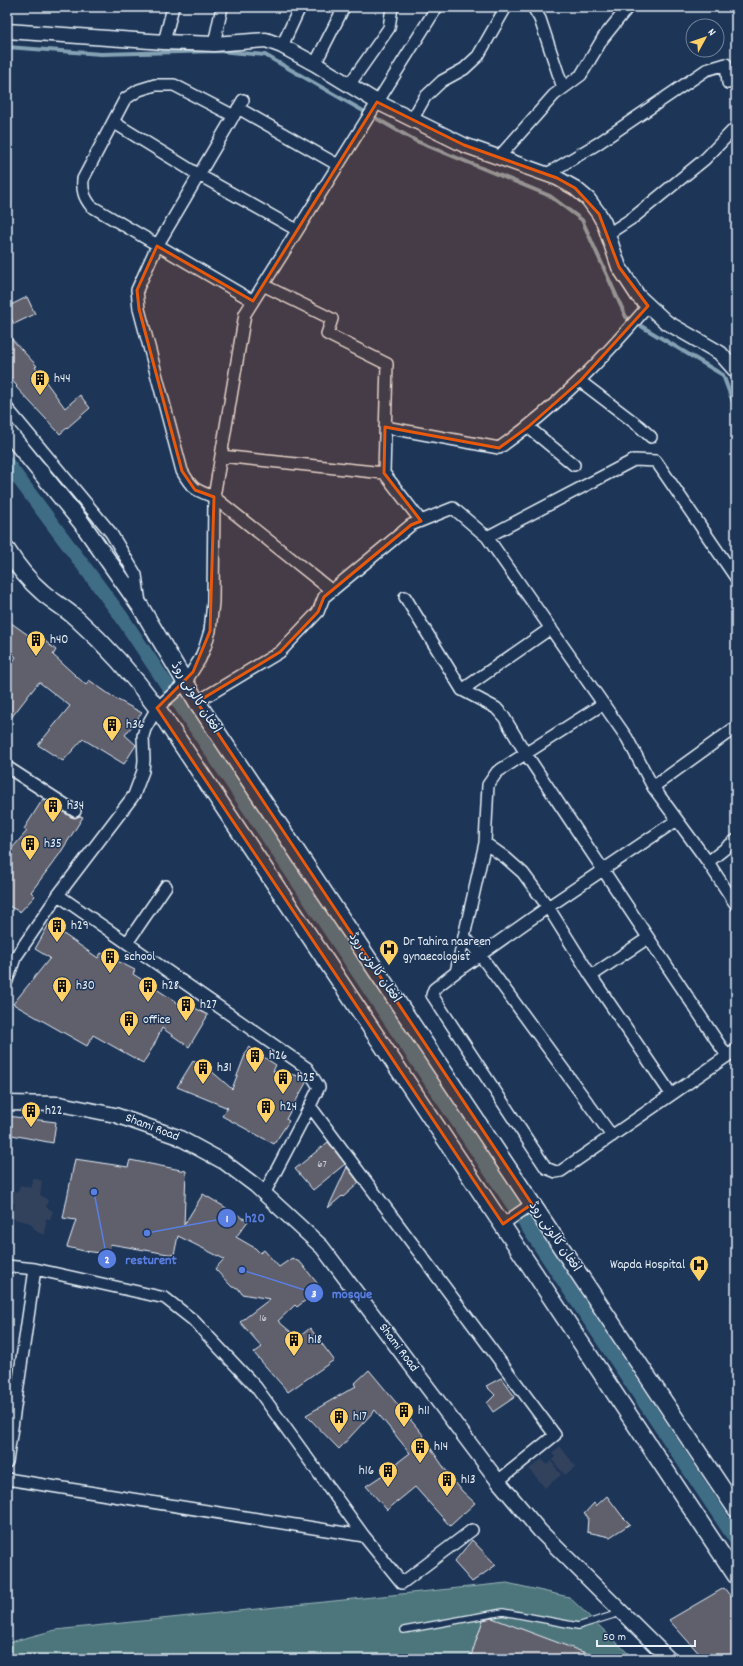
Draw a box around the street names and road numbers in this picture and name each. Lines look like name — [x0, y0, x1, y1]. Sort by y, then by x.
street label: افغان کالونی روڈ — [165, 658, 225, 738]
street label: افغان کالونی روڈ — [343, 929, 405, 1007]
street label: Shami Road — [122, 1109, 182, 1147]
street label: افغان کالونی روڈ — [523, 1198, 585, 1276]
street label: Shami Road — [373, 1320, 423, 1376]

